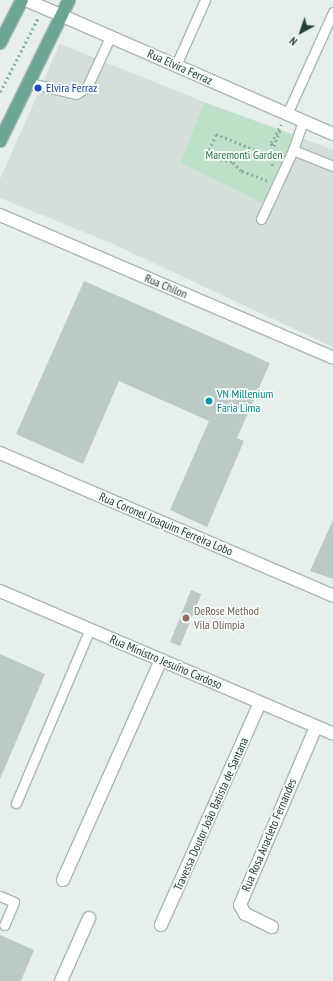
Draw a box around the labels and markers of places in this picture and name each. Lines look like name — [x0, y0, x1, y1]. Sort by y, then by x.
place label: Elvira Ferraz — [46, 81, 97, 95]
marker: Elvira Ferraz — [33, 83, 43, 93]
place label: VN Millenium Faria Lima — [217, 387, 273, 415]
marker: VN Millenium Faria Lima — [204, 396, 214, 406]
place label: DeRose Method Vila Olímpia — [194, 604, 259, 632]
marker: DeRose Method Vila Olímpia — [181, 613, 191, 623]

